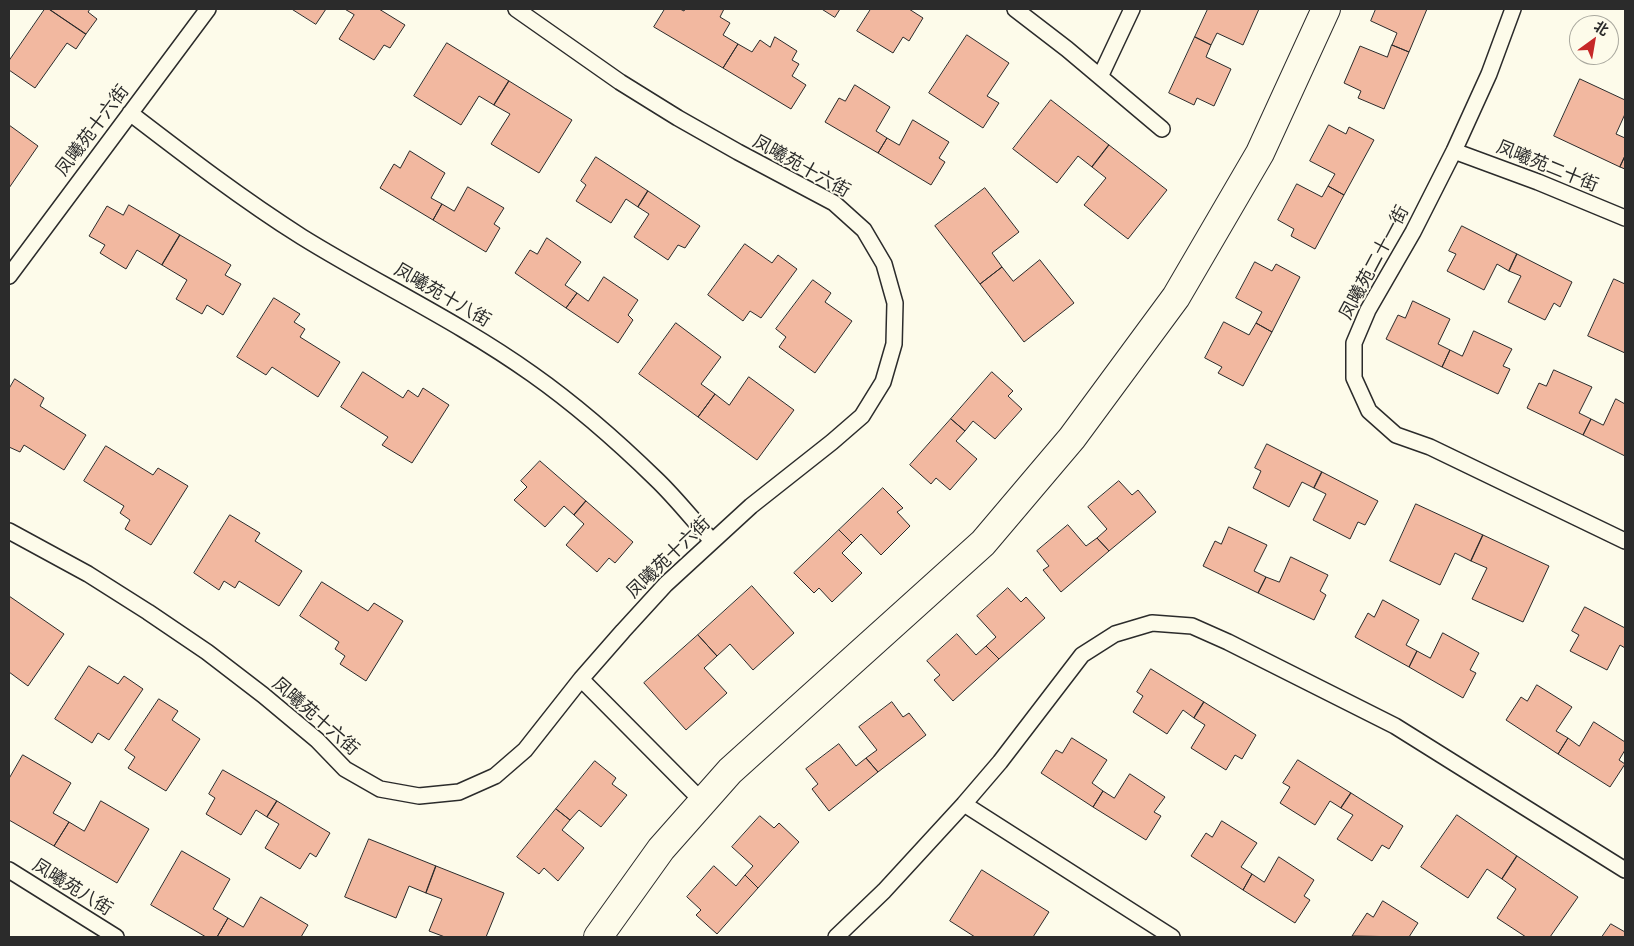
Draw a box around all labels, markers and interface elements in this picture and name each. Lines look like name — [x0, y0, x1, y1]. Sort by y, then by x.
north arrow — [1569, 15, 1619, 65]
text: 北 — [1591, 17, 1612, 39]
street label: 凤曦苑十六街 — [52, 81, 134, 181]
street label: 凤曦苑十六街 — [749, 131, 853, 203]
street label: 凤曦苑二十街 — [1493, 137, 1601, 197]
street label: 凤曦苑二十一街 — [1336, 202, 1414, 324]
street label: 凤曦苑十八街 — [390, 260, 494, 332]
street label: 凤曦苑十六街 — [623, 513, 715, 603]
street label: 凤曦苑十六街 — [267, 673, 363, 761]
street label: 凤曦苑八街 — [28, 855, 116, 921]

